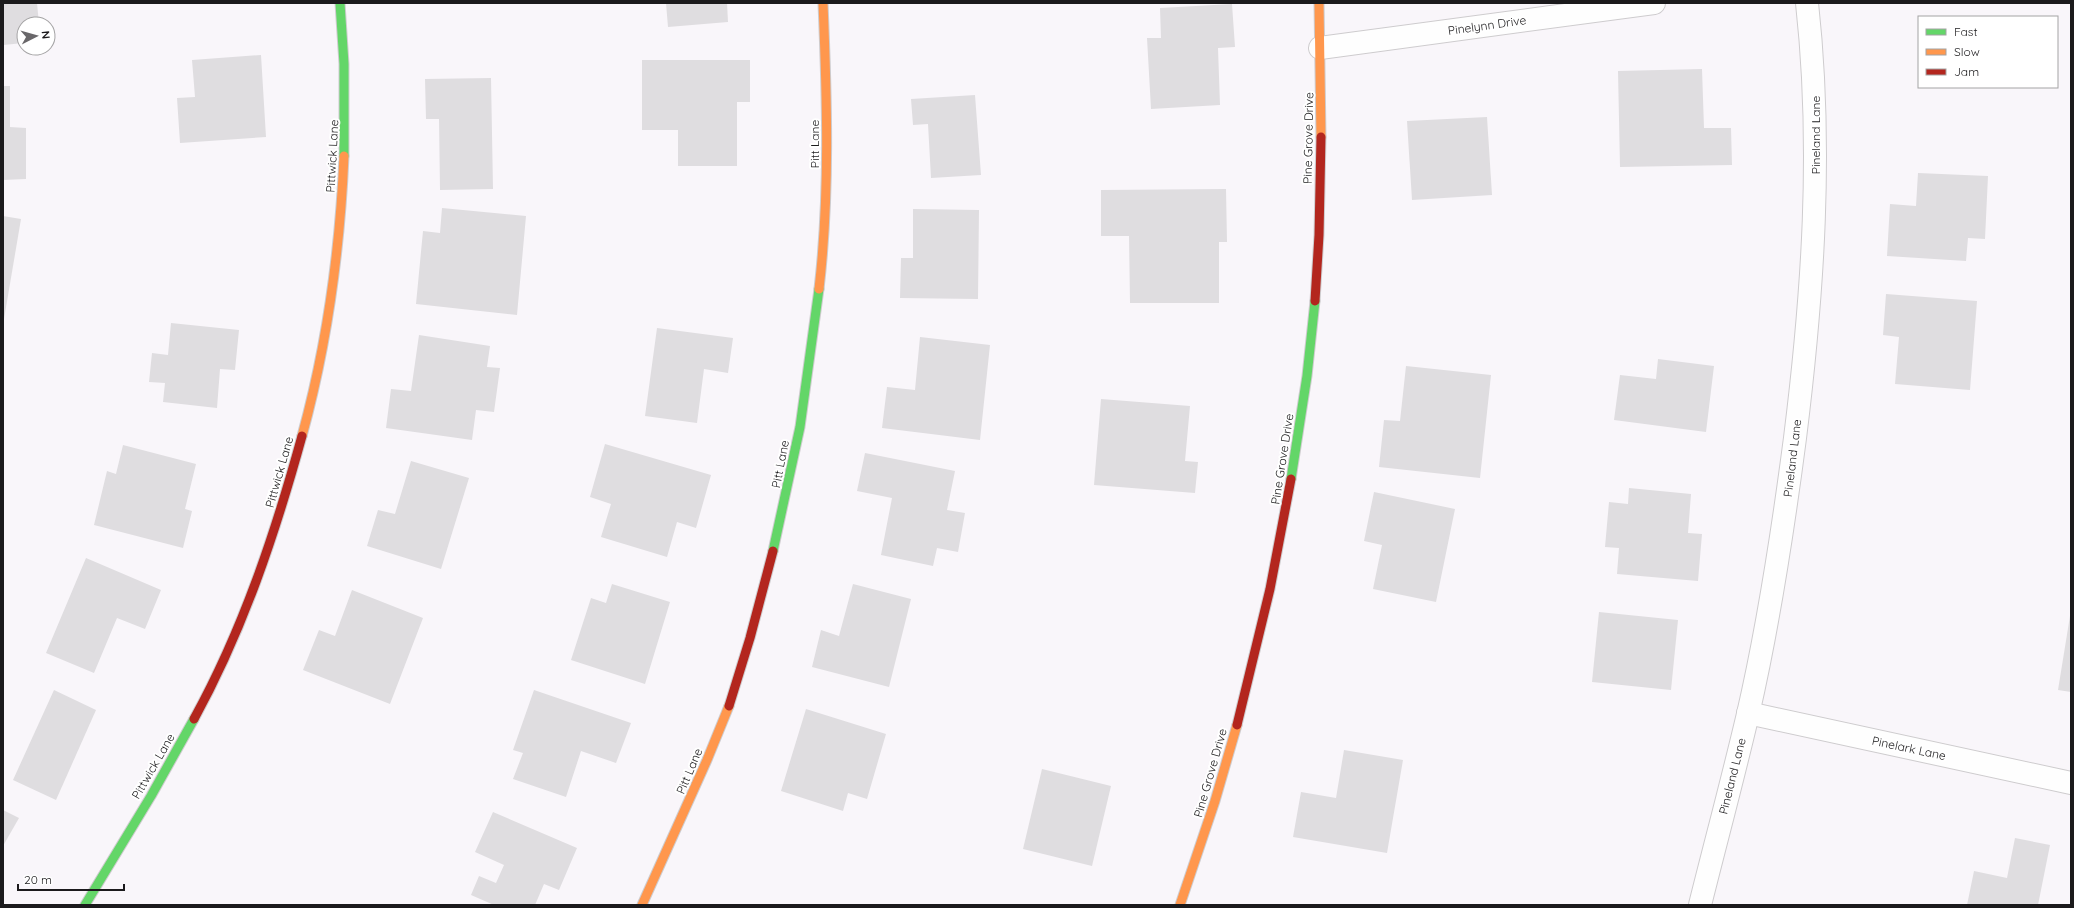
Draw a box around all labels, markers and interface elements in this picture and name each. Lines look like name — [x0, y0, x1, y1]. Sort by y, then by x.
street label: Pinelynn Drive — [1447, 12, 1527, 38]
north arrow — [16, 16, 56, 56]
legend — [1918, 16, 2058, 88]
text: Fast — [1954, 24, 1978, 39]
text: N — [39, 30, 53, 40]
text: Slow — [1954, 44, 1980, 59]
text: Jam — [1954, 64, 1979, 79]
street label: Pine Grove Drive — [1300, 92, 1316, 184]
street label: Pineland Lane — [1808, 96, 1823, 174]
street label: Pittwick Lane — [323, 119, 341, 193]
street label: Pitt Lane — [807, 120, 822, 168]
street label: Pine Grove Drive — [1267, 412, 1297, 506]
street label: Pineland Lane — [1780, 418, 1804, 498]
street label: Pittwick Lane — [262, 435, 296, 509]
street label: Pitt Lane — [768, 439, 792, 489]
street label: Pine Grove Drive — [1190, 727, 1230, 819]
street label: Pittwick Lane — [128, 730, 178, 801]
street label: Pinelark Lane — [1871, 733, 1948, 763]
street label: Pineland Lane — [1715, 736, 1749, 816]
street label: Pitt Lane — [673, 746, 705, 796]
scale bar — [18, 866, 124, 892]
text: 20 m — [24, 872, 52, 887]

